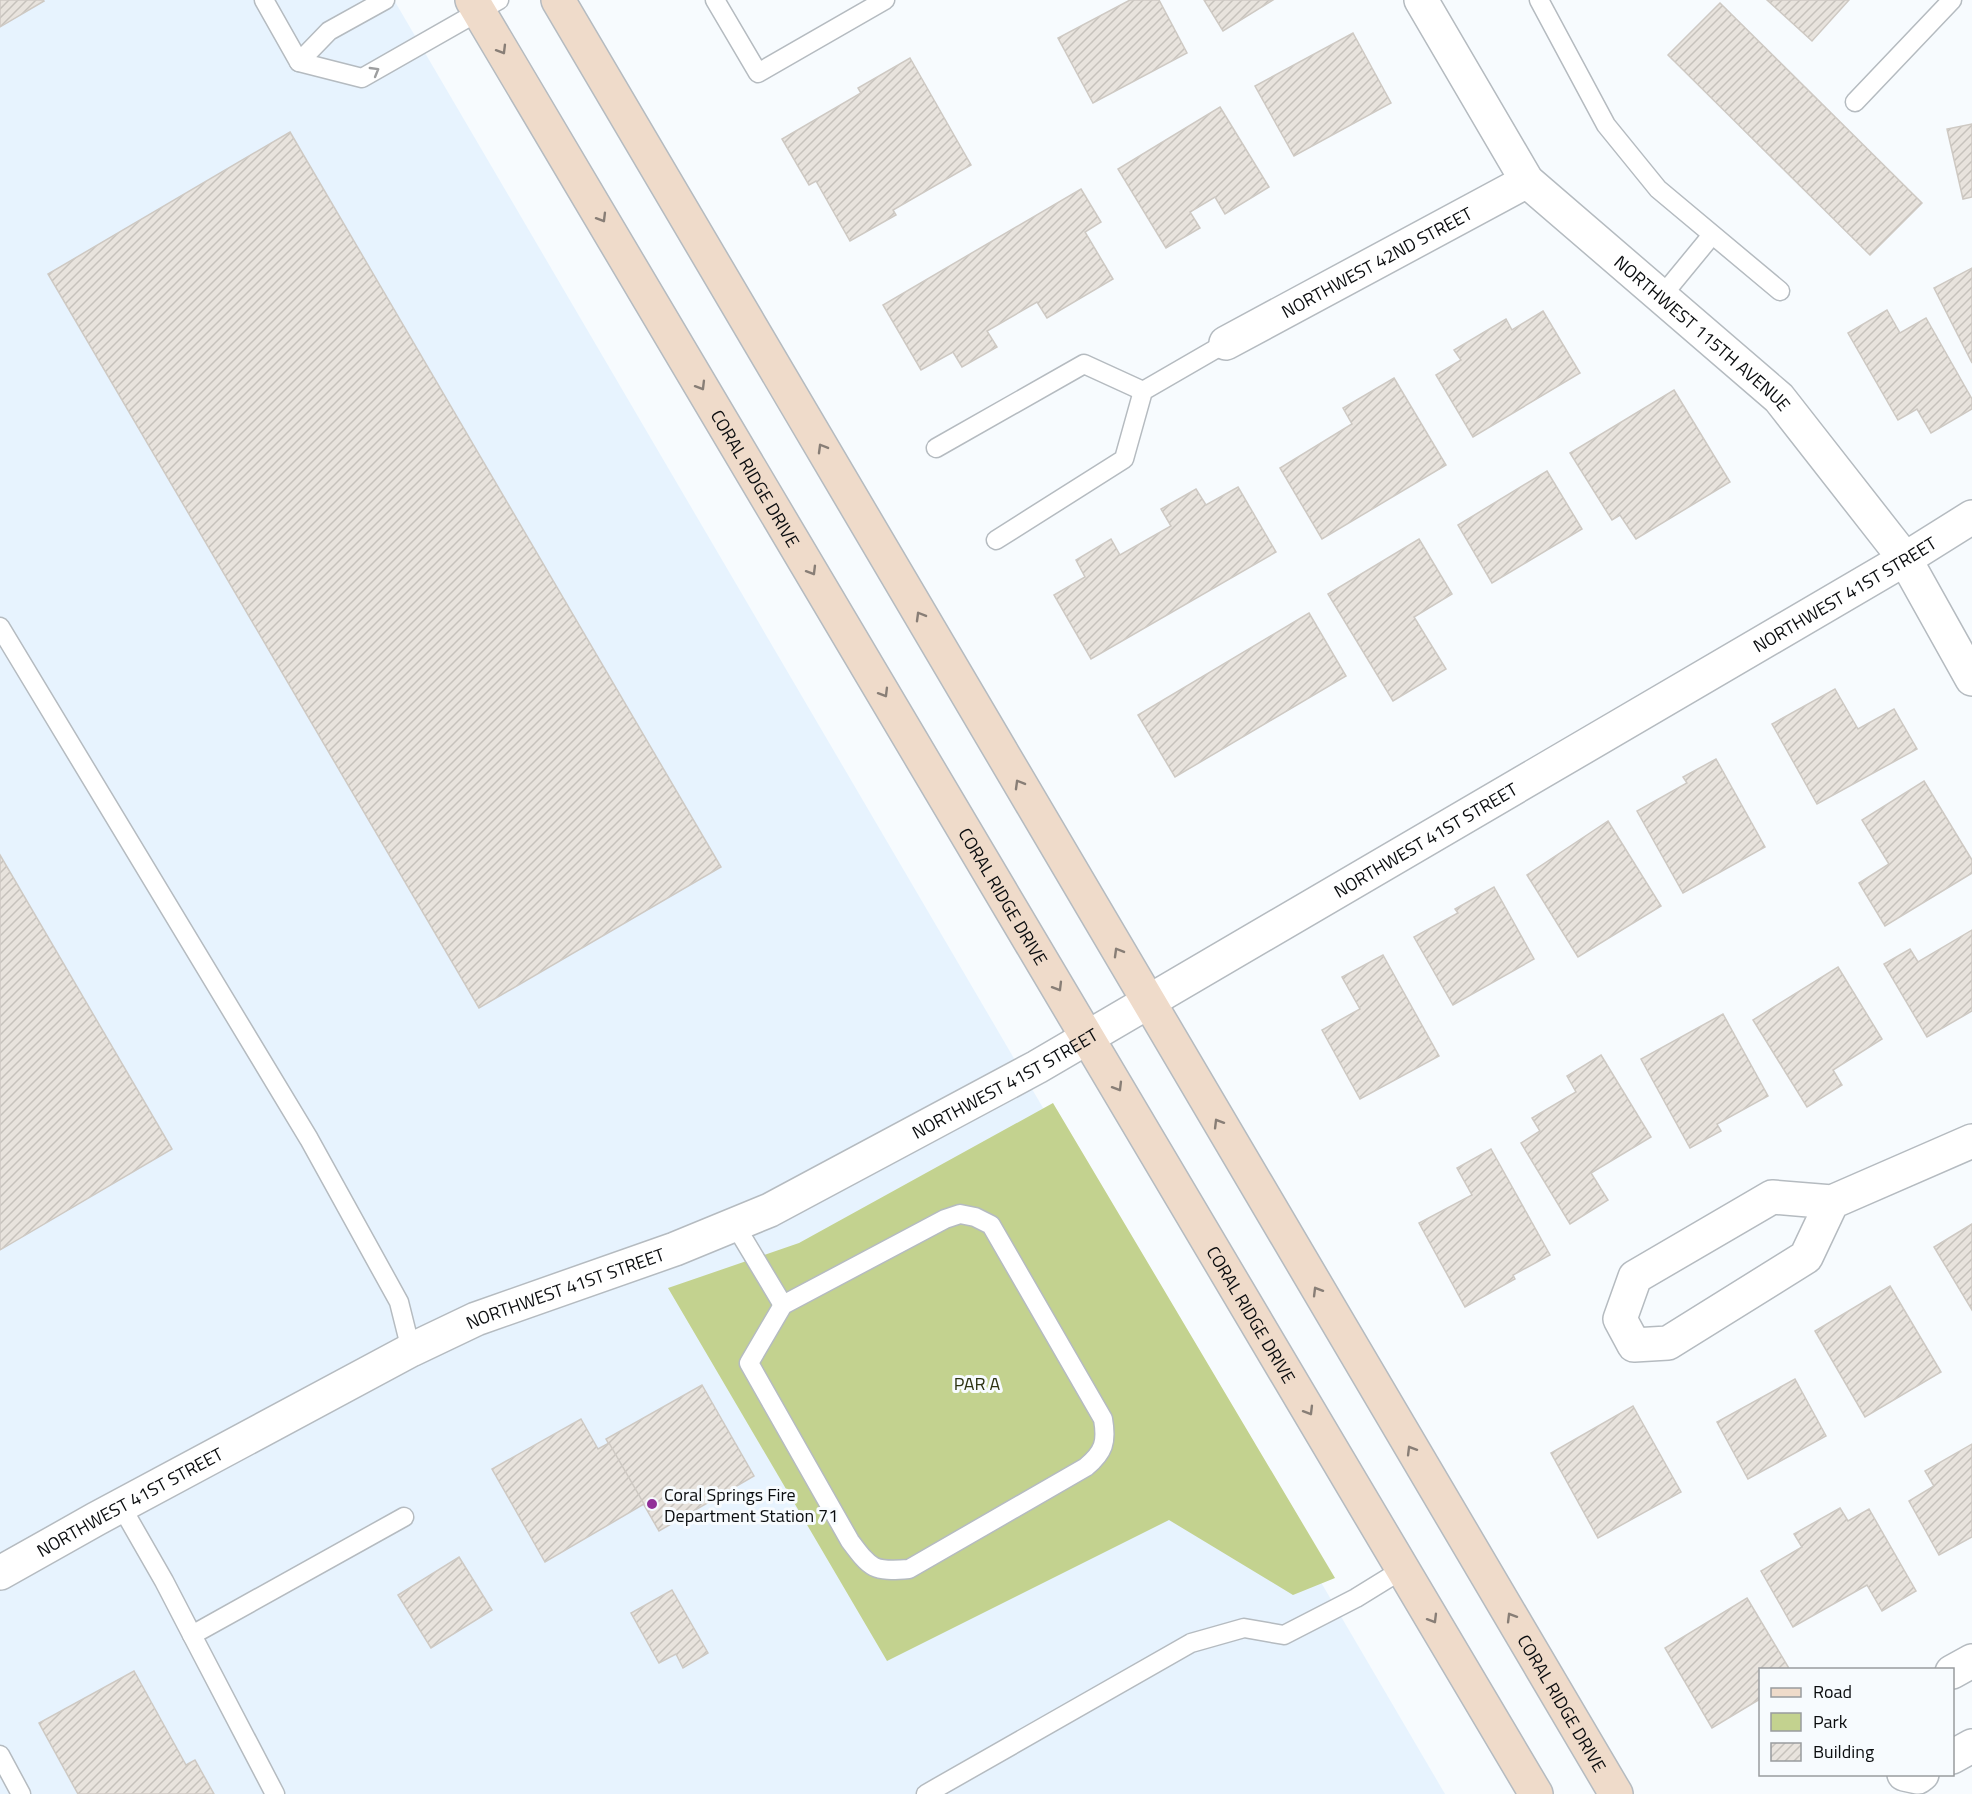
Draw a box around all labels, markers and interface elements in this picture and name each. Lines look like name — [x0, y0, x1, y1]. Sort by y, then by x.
one-way arrow — [495, 44, 506, 54]
one-way arrow — [369, 67, 379, 78]
street label: NORTHWEST 42ND STREET — [1276, 199, 1477, 324]
one-way arrow — [594, 212, 606, 222]
street label: NORTHWEST 115TH AVENUE — [1609, 249, 1797, 416]
one-way arrow — [694, 380, 706, 390]
street label: CORAL RIDGE DRIVE — [704, 404, 807, 552]
one-way arrow — [817, 444, 829, 454]
street label: NORTHWEST 41ST STREET — [1748, 529, 1942, 659]
one-way arrow — [804, 565, 816, 575]
one-way arrow — [916, 612, 928, 622]
one-way arrow — [876, 687, 888, 697]
street label: NORTHWEST 41ST STREET — [1328, 775, 1523, 904]
one-way arrow — [1015, 780, 1026, 790]
street label: CORAL RIDGE DRIVE — [952, 822, 1055, 970]
one-way arrow — [1114, 948, 1125, 958]
one-way arrow — [1051, 981, 1062, 991]
street label: NORTHWEST 41ST STREET — [907, 1021, 1103, 1145]
one-way arrow — [1110, 1081, 1122, 1091]
one-way arrow — [1214, 1119, 1226, 1129]
street label: NORTHWEST 41ST STREET — [461, 1240, 668, 1336]
street label: CORAL RIDGE DRIVE — [1200, 1240, 1303, 1388]
one-way arrow — [1313, 1287, 1325, 1297]
park label: PAR A — [954, 1370, 1001, 1397]
one-way arrow — [1302, 1405, 1314, 1415]
street label: NORTHWEST 41ST STREET — [31, 1440, 228, 1563]
one-way arrow — [1407, 1445, 1419, 1456]
place label: Coral Springs Fire Department Station 71 — [664, 1481, 838, 1529]
marker: Coral Springs Fire Department Station 71 — [645, 1497, 659, 1511]
one-way arrow — [1425, 1613, 1437, 1624]
one-way arrow — [1506, 1613, 1518, 1623]
street label: CORAL RIDGE DRIVE — [1511, 1629, 1613, 1777]
legend — [1759, 1668, 1954, 1776]
text: Road — [1813, 1678, 1852, 1705]
text: Park — [1813, 1708, 1848, 1735]
text: Building — [1813, 1738, 1874, 1765]

